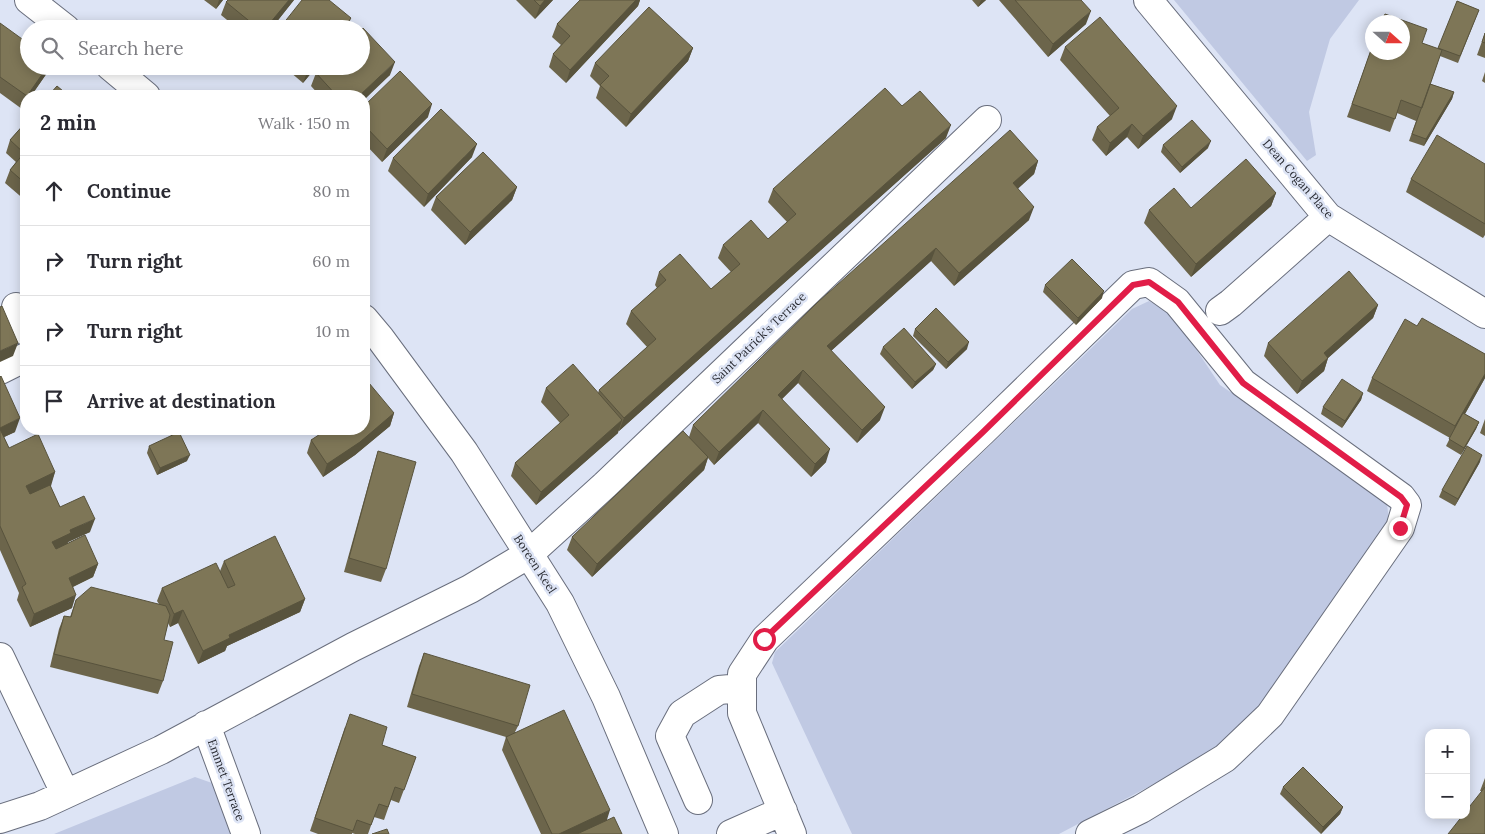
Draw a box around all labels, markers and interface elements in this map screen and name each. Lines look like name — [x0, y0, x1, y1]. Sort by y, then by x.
north arrow — [1365, 15, 1410, 60]
search box — [20, 20, 370, 75]
icon: search — [38, 34, 66, 62]
text: Search here — [78, 36, 184, 60]
text: 2 min — [40, 109, 96, 136]
text: Walk · 150 m — [258, 113, 350, 133]
street label: Dean Cogan Place — [1260, 136, 1337, 222]
icon: ahead — [40, 177, 68, 205]
text: Continue — [87, 179, 171, 203]
text: 80 m — [313, 181, 350, 201]
icon: right — [40, 247, 68, 275]
text: Turn right — [87, 249, 183, 273]
text: 60 m — [312, 251, 350, 271]
street label: Saint Patrick's Terrace — [709, 289, 809, 386]
icon: right — [40, 317, 68, 345]
text: Turn right — [87, 319, 183, 343]
text: 10 m — [316, 321, 350, 341]
icon: arrive — [40, 387, 68, 415]
text: Arrive at destination — [87, 389, 276, 413]
route end — [1389, 517, 1412, 540]
street label: Boreen Keel — [511, 531, 560, 596]
route start — [753, 628, 776, 651]
map controls — [1425, 729, 1470, 819]
button: + — [1425, 729, 1470, 774]
street label: Emmet Terrace — [205, 737, 248, 823]
button: − — [1425, 774, 1470, 819]

